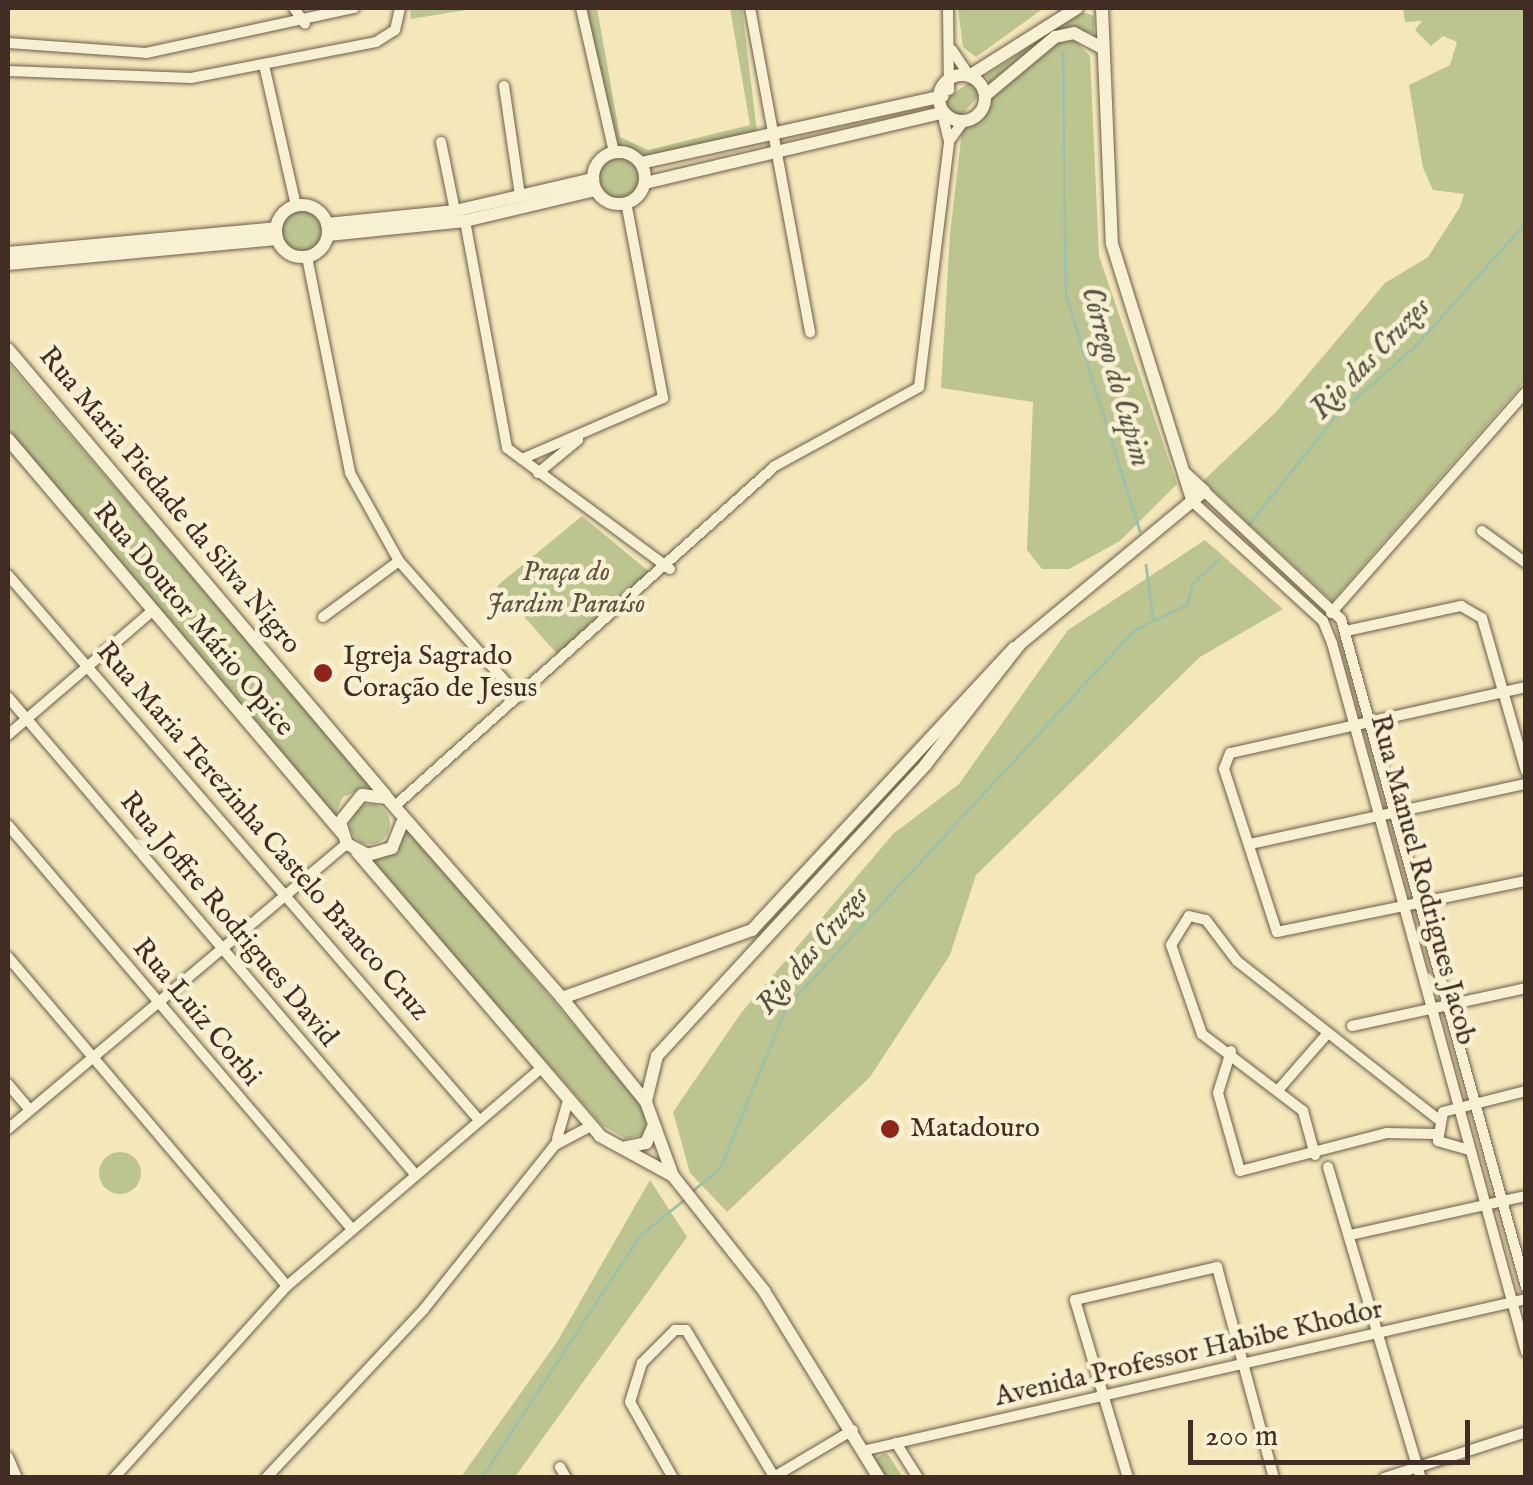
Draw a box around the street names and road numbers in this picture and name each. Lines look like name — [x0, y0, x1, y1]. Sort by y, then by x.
street label: Rua Maria Piedade da Silva Nigro — [31, 341, 307, 661]
street label: Rua Doutor Mário Opice — [85, 496, 301, 744]
street label: Rua Maria Terezinha Castelo Branco Cruz — [88, 636, 436, 1028]
street label: Rua Manuel Rodrigues Jacob — [1362, 711, 1482, 1049]
street label: Rua Joffre Rodrigues David — [112, 786, 344, 1054]
street label: Rua Luiz Corbi — [124, 932, 268, 1094]
street label: Avenida Professor Habibe Khodor — [992, 1293, 1386, 1415]

